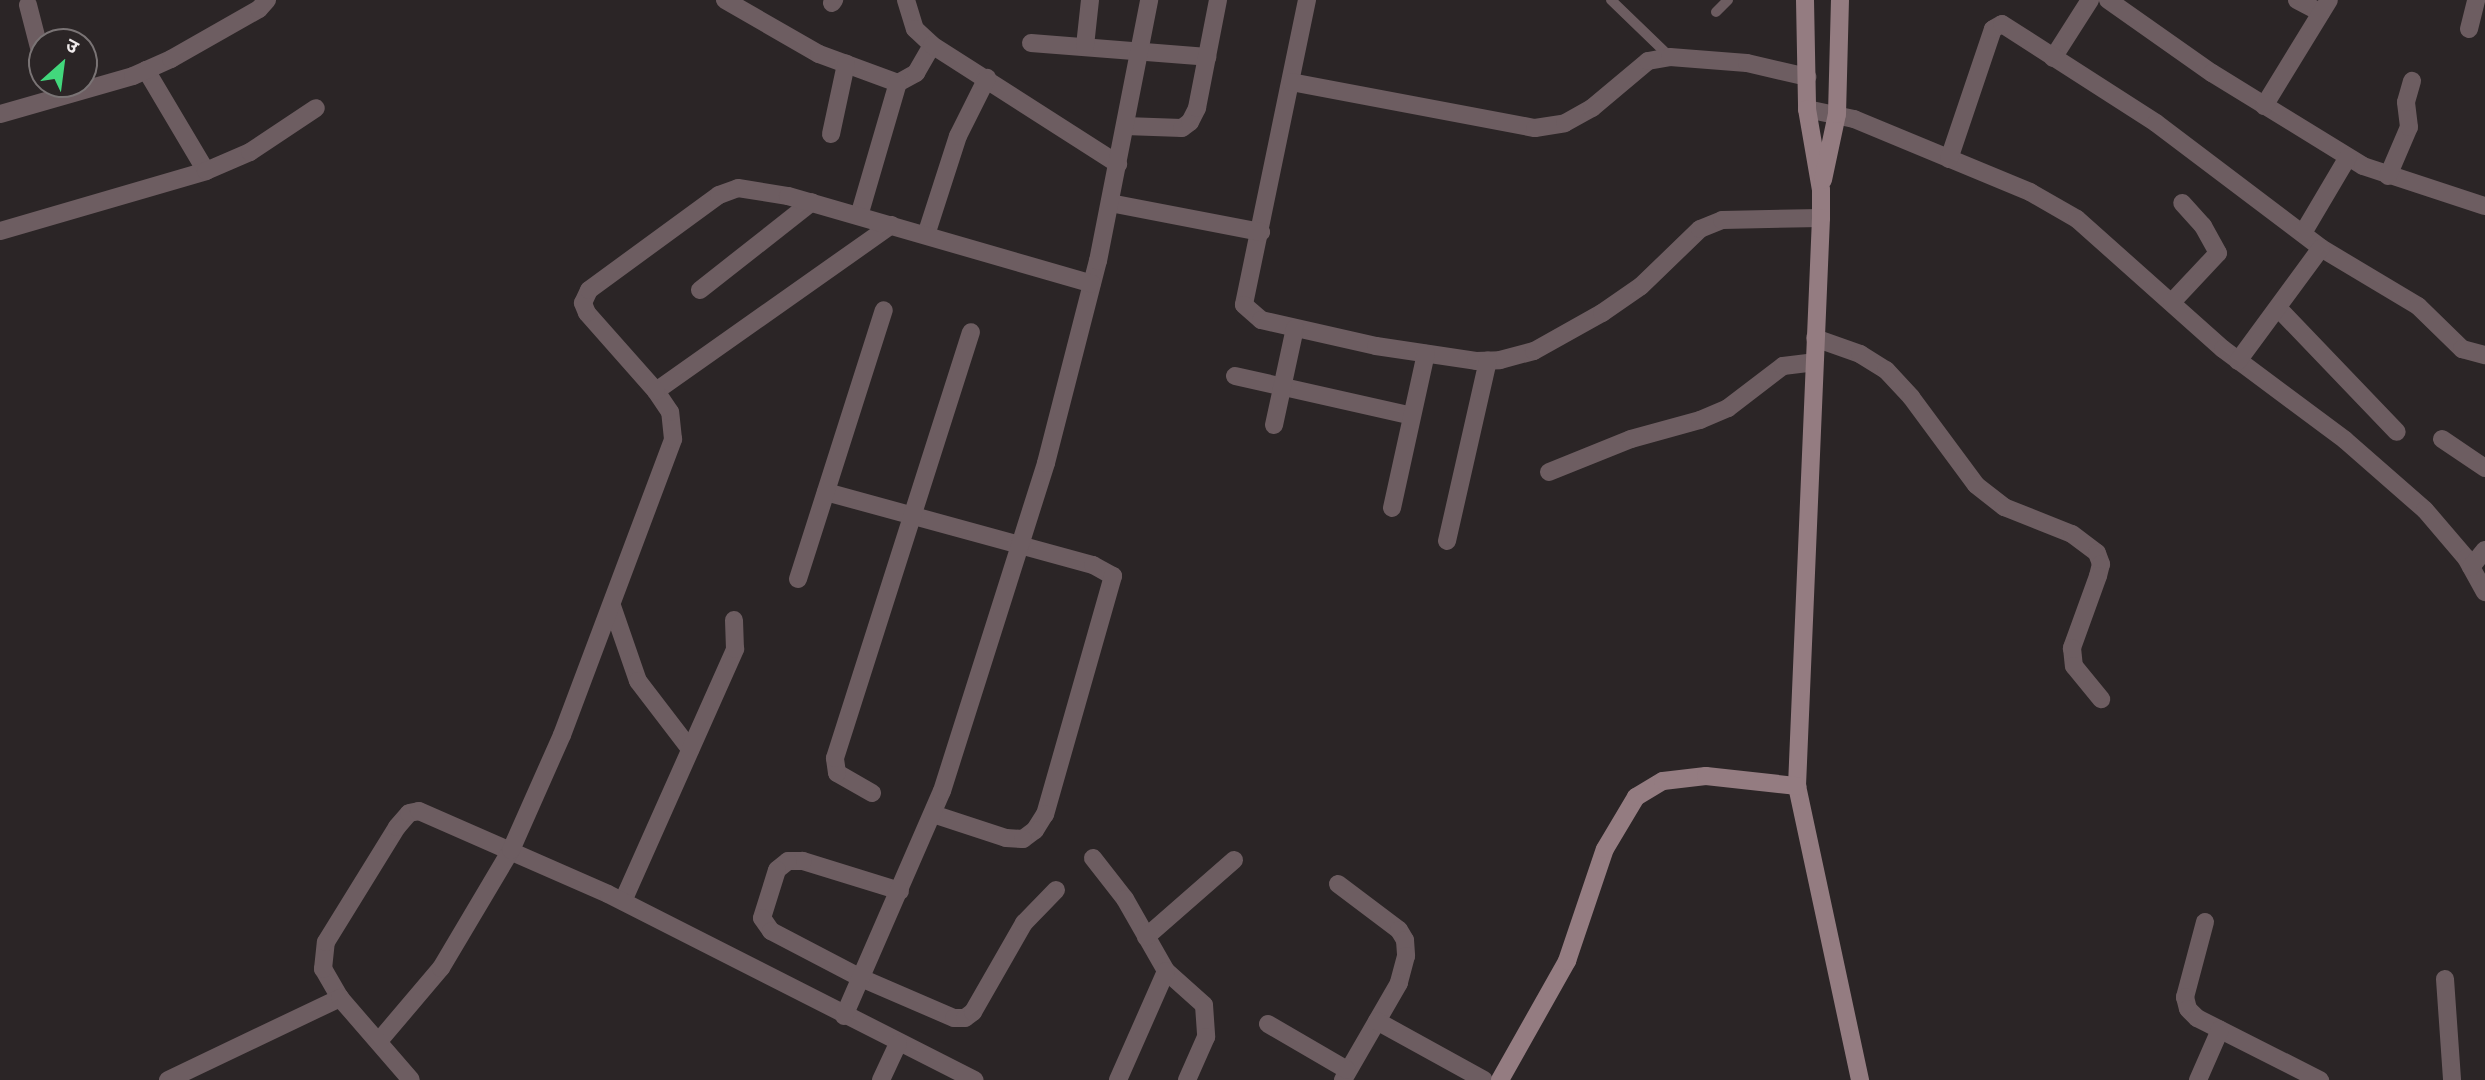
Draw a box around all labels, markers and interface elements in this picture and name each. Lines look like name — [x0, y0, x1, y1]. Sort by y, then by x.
north arrow — [28, 28, 98, 98]
text: उ — [62, 34, 82, 58]

